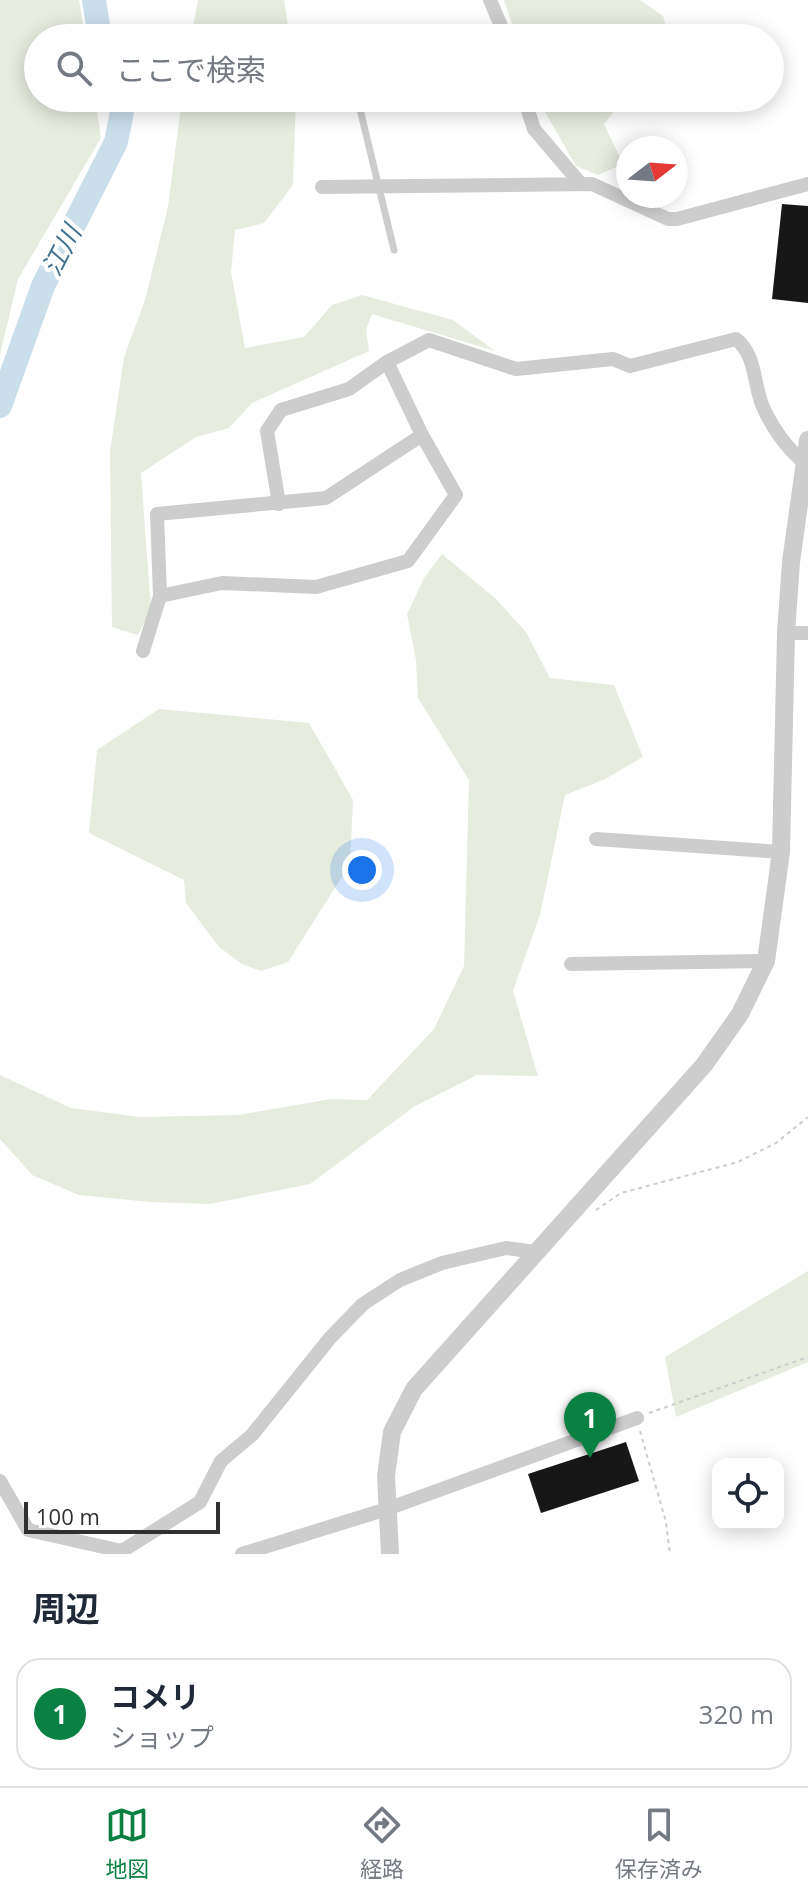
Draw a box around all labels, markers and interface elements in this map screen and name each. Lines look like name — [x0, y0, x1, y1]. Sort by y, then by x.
search box — [24, 24, 784, 112]
icon: search — [52, 46, 96, 90]
text: ここで検索 — [116, 49, 266, 90]
north arrow — [616, 136, 688, 208]
water label: 江川 — [33, 216, 90, 281]
your location — [342, 850, 382, 890]
pin: 1 — [564, 1392, 616, 1458]
map controls — [712, 1458, 784, 1530]
button: locate — [712, 1458, 784, 1530]
scale bar — [24, 1498, 220, 1534]
text: 100 m — [36, 1501, 100, 1531]
text: 周辺 — [32, 1585, 100, 1631]
text: コメリ — [110, 1676, 200, 1717]
text: 1 — [53, 1696, 67, 1732]
text: 320 m — [699, 1696, 774, 1732]
text: ショップ — [110, 1719, 214, 1755]
tab: 地図 — [105, 1803, 149, 1883]
tab: 経路 — [360, 1803, 404, 1883]
tab: 保存済み — [615, 1803, 703, 1883]

